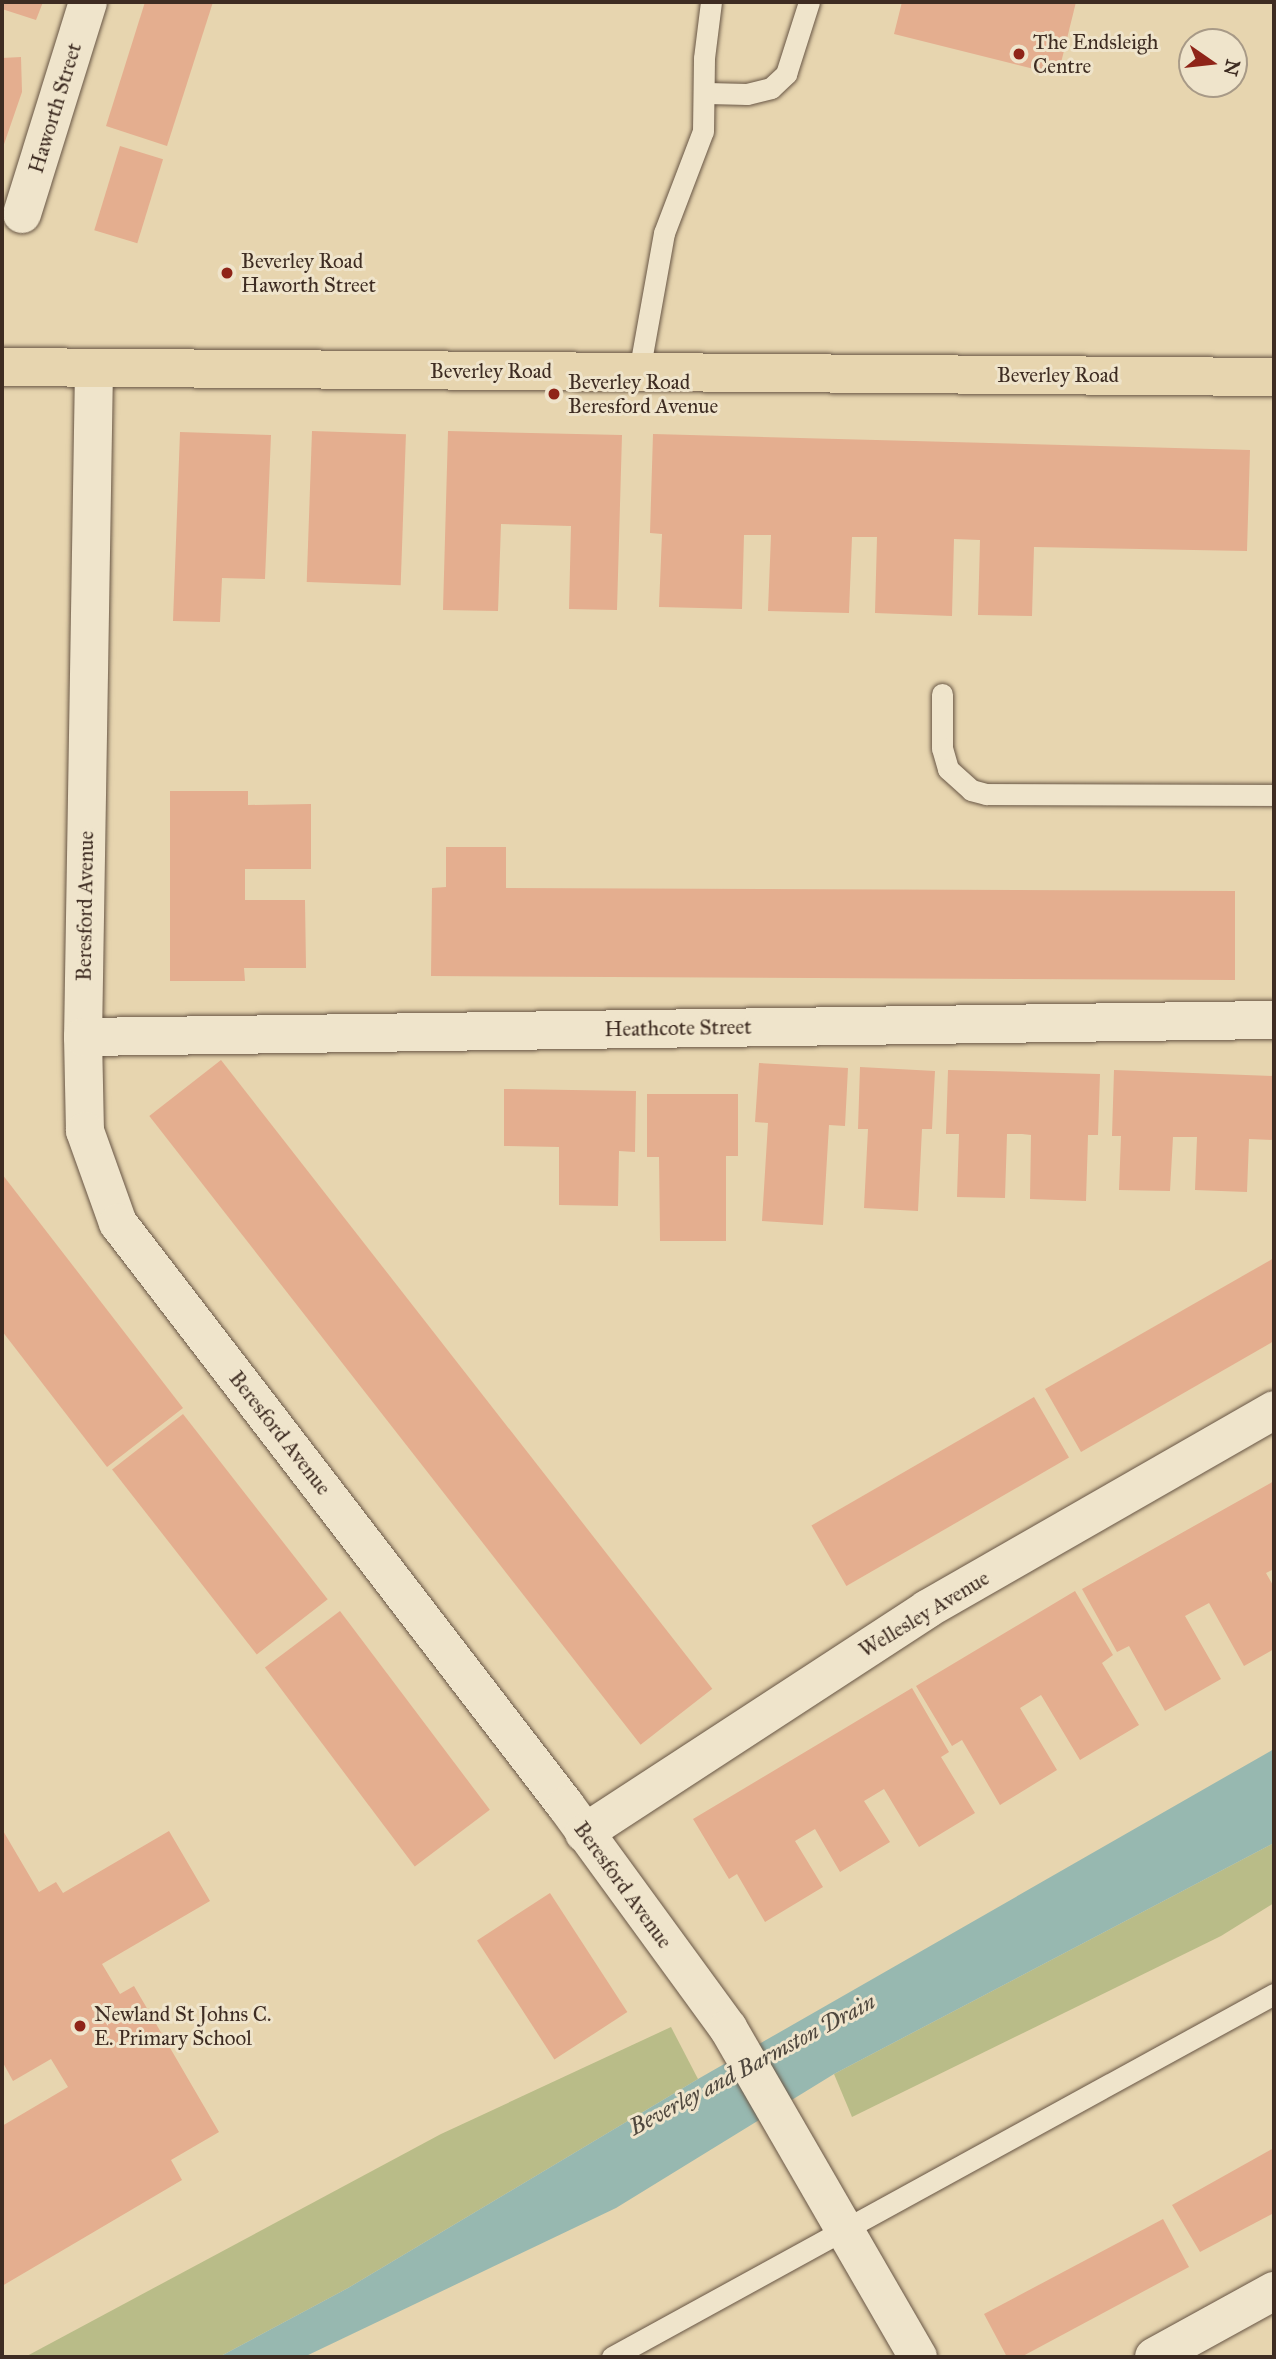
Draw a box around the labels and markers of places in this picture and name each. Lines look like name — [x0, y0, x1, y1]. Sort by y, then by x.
place label: The Endsleigh Centre — [1033, 29, 1158, 79]
marker: The Endsleigh Centre — [1011, 46, 1027, 62]
place label: Beverley Road Haworth Street — [241, 248, 376, 298]
marker: Beverley Road Haworth Street — [219, 265, 235, 281]
place label: Beverley Road Beresford Avenue — [568, 369, 718, 419]
marker: Beverley Road Beresford Avenue — [546, 386, 562, 402]
place label: Newland St Johns C. E. Primary School — [94, 2001, 271, 2051]
marker: Newland St Johns C. E. Primary School — [72, 2018, 88, 2034]

